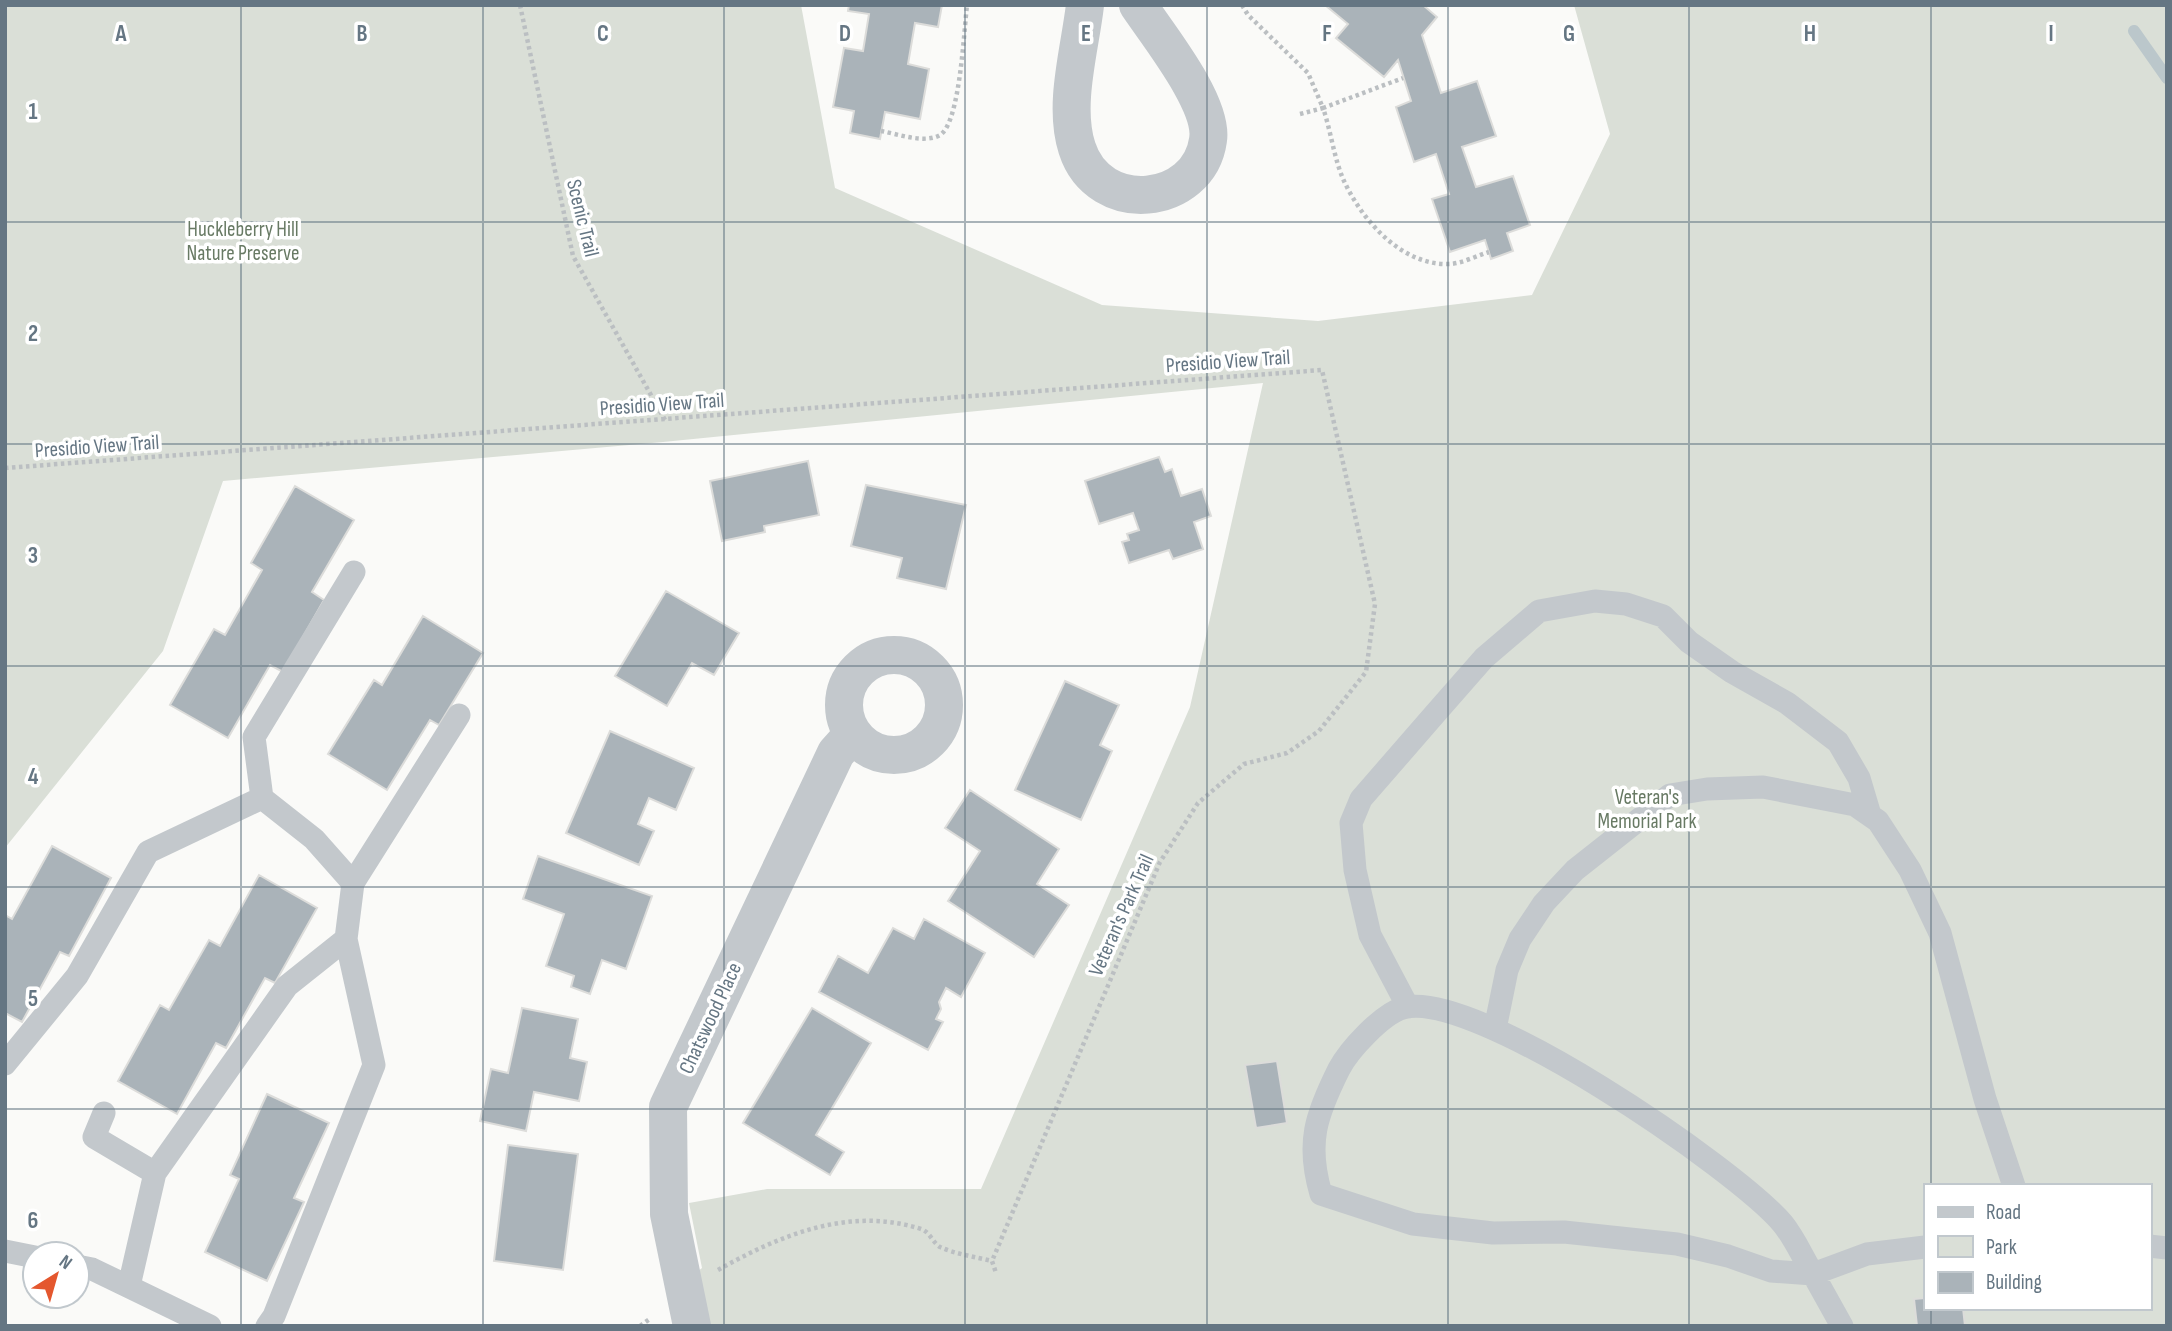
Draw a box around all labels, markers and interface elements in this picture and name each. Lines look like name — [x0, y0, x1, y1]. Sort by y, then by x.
text: A — [115, 20, 128, 48]
text: B — [357, 20, 368, 48]
text: C — [597, 20, 609, 48]
text: D — [839, 20, 851, 48]
text: E — [1081, 20, 1091, 48]
text: F — [1322, 20, 1332, 48]
text: G — [1563, 20, 1575, 48]
text: H — [1804, 20, 1816, 48]
text: I — [2048, 20, 2054, 48]
text: 1 — [28, 98, 38, 126]
street label: Scenic Trail — [561, 177, 604, 259]
park label: Huckleberry Hill Nature Preserve — [186, 217, 300, 266]
text: 2 — [28, 320, 38, 348]
street label: Presidio View Trail — [1165, 345, 1291, 378]
street label: Presidio View Trail — [599, 388, 725, 421]
street label: Presidio View Trail — [34, 430, 160, 463]
text: 3 — [28, 542, 38, 570]
text: 4 — [28, 763, 39, 791]
park label: Veteran's Memorial Park — [1597, 785, 1697, 834]
street label: Veteran's Park Trail — [1083, 850, 1159, 980]
street label: Chatswood Place — [674, 959, 747, 1078]
text: 5 — [28, 985, 38, 1013]
legend — [1924, 1184, 2151, 1310]
text: Road — [1986, 1200, 2021, 1225]
text: 6 — [28, 1207, 38, 1235]
text: Park — [1986, 1235, 2017, 1260]
north arrow — [21, 1240, 91, 1310]
text: N — [54, 1250, 76, 1275]
text: Building — [1986, 1270, 2042, 1295]

